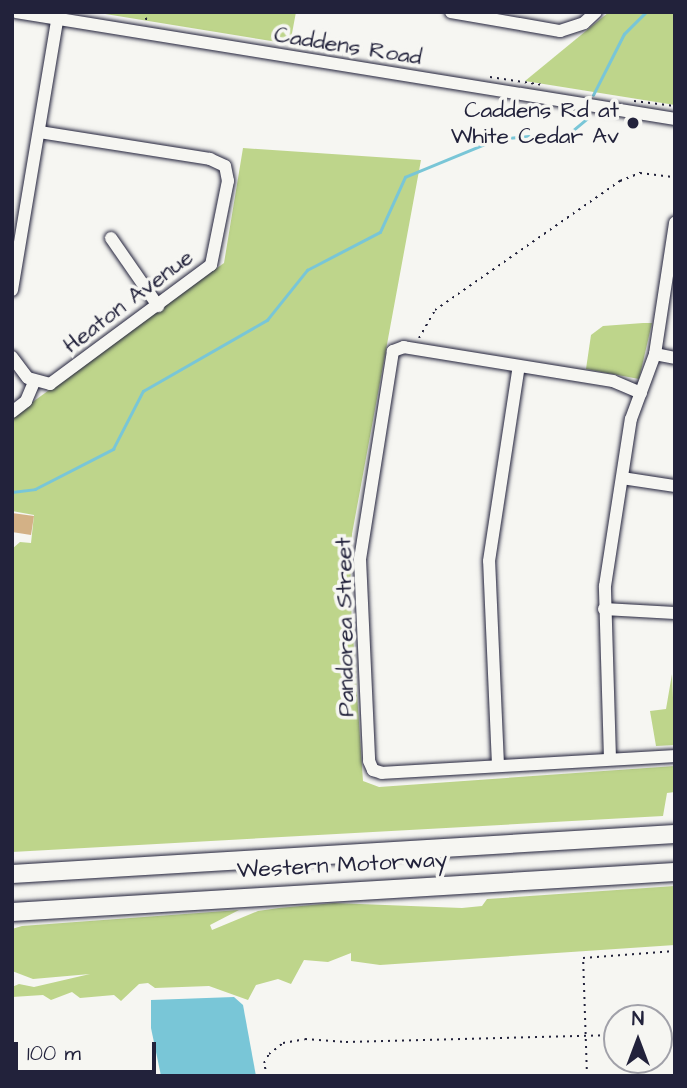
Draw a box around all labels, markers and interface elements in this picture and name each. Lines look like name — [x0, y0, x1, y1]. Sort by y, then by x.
street label: Caddens Road — [272, 21, 424, 71]
place label: Caddens Rd at White Cedar Av — [451, 96, 619, 150]
marker: Caddens Rd at White Cedar Av — [625, 115, 641, 131]
street label: Heaton Avenue — [58, 243, 198, 359]
street label: Pandorea Street — [330, 537, 360, 717]
street label: Western Motorway — [236, 846, 448, 884]
north arrow — [603, 1004, 673, 1074]
text: N — [632, 1006, 644, 1033]
scale bar — [18, 1028, 159, 1072]
text: 100 m — [27, 1039, 81, 1068]

